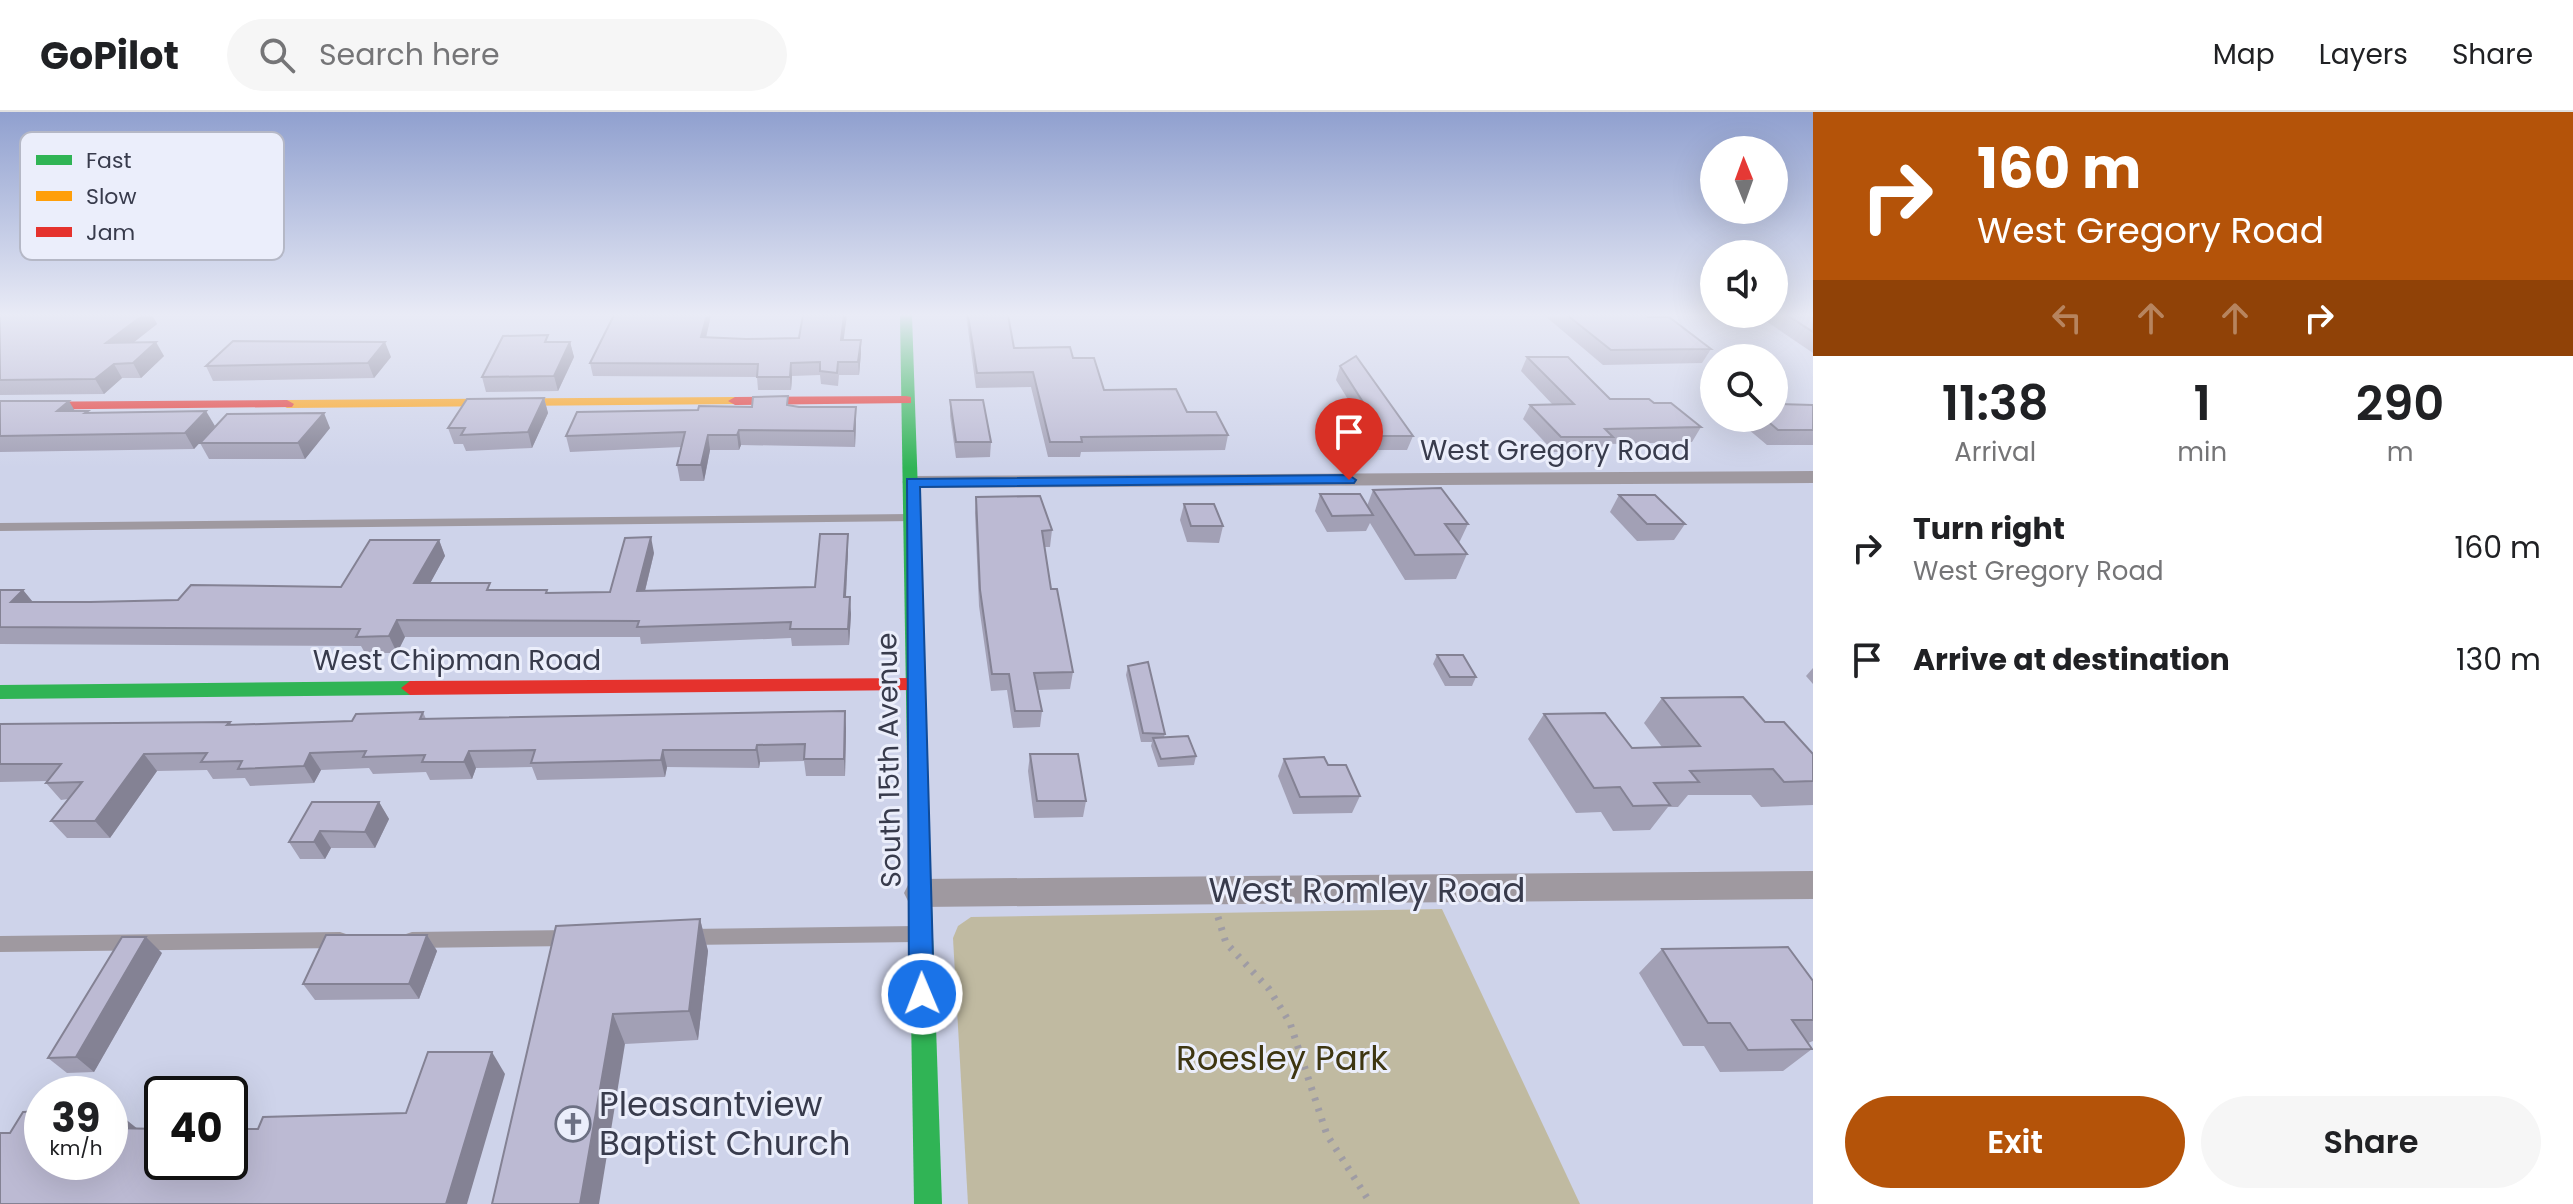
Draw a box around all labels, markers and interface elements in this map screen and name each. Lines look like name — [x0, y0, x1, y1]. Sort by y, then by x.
search box — [227, 19, 787, 91]
text: GoPilot — [40, 29, 179, 82]
icon: search — [255, 33, 299, 77]
text: Search here — [319, 33, 500, 76]
text: Map — [2213, 35, 2275, 74]
text: Layers — [2319, 35, 2408, 74]
text: Share — [2452, 35, 2533, 74]
text: 160 m — [1977, 129, 2141, 208]
legend — [20, 132, 284, 260]
north arrow — [1700, 136, 1788, 224]
map controls — [1700, 136, 1788, 432]
icon: right — [1845, 144, 1949, 248]
text: Fast — [86, 145, 131, 176]
text: Slow — [86, 181, 136, 212]
text: West Gregory Road — [1977, 205, 2324, 256]
text: Jam — [86, 217, 135, 248]
button: sound — [1700, 240, 1788, 328]
icon: left — [2045, 296, 2089, 340]
icon: ahead — [2129, 296, 2173, 340]
icon: ahead — [2213, 296, 2257, 340]
icon: right — [2297, 296, 2341, 340]
button: search — [1700, 344, 1788, 432]
text: 11:38 — [1942, 370, 2049, 437]
text: 1 — [2194, 370, 2211, 437]
text: 290 — [2356, 370, 2444, 437]
pin — [1315, 398, 1383, 480]
icon: arrive — [1327, 410, 1371, 454]
street label: West Gregory Road — [1420, 431, 1690, 470]
text: Arrival — [1954, 434, 2036, 470]
text: min — [2177, 434, 2227, 470]
text: m — [2387, 434, 2413, 470]
text: Turn right — [1913, 507, 2065, 550]
icon: right — [1845, 526, 1889, 570]
text: 160 m — [2455, 526, 2541, 569]
text: West Gregory Road — [1913, 553, 2164, 589]
street label: South 15th Avenue — [867, 632, 911, 888]
icon: arrive — [1845, 638, 1889, 682]
text: Arrive at destination — [1913, 638, 2230, 681]
text: 130 m — [2456, 638, 2541, 681]
street label: West Chipman Road — [313, 641, 601, 680]
street label: West Romley Road — [1209, 866, 1525, 914]
position arrow — [880, 952, 964, 1036]
park label: Roesley Park — [1176, 1034, 1388, 1082]
speed limit sign: 40 — [144, 1076, 248, 1180]
place label: Pleasantview Baptist Church — [599, 1080, 851, 1167]
text: 39 — [52, 1090, 100, 1146]
button: Exit — [1845, 1096, 2185, 1188]
button: Share — [2201, 1096, 2541, 1188]
church icon: Pleasantview Baptist Church — [554, 1105, 592, 1143]
text: km/h — [49, 1134, 103, 1162]

